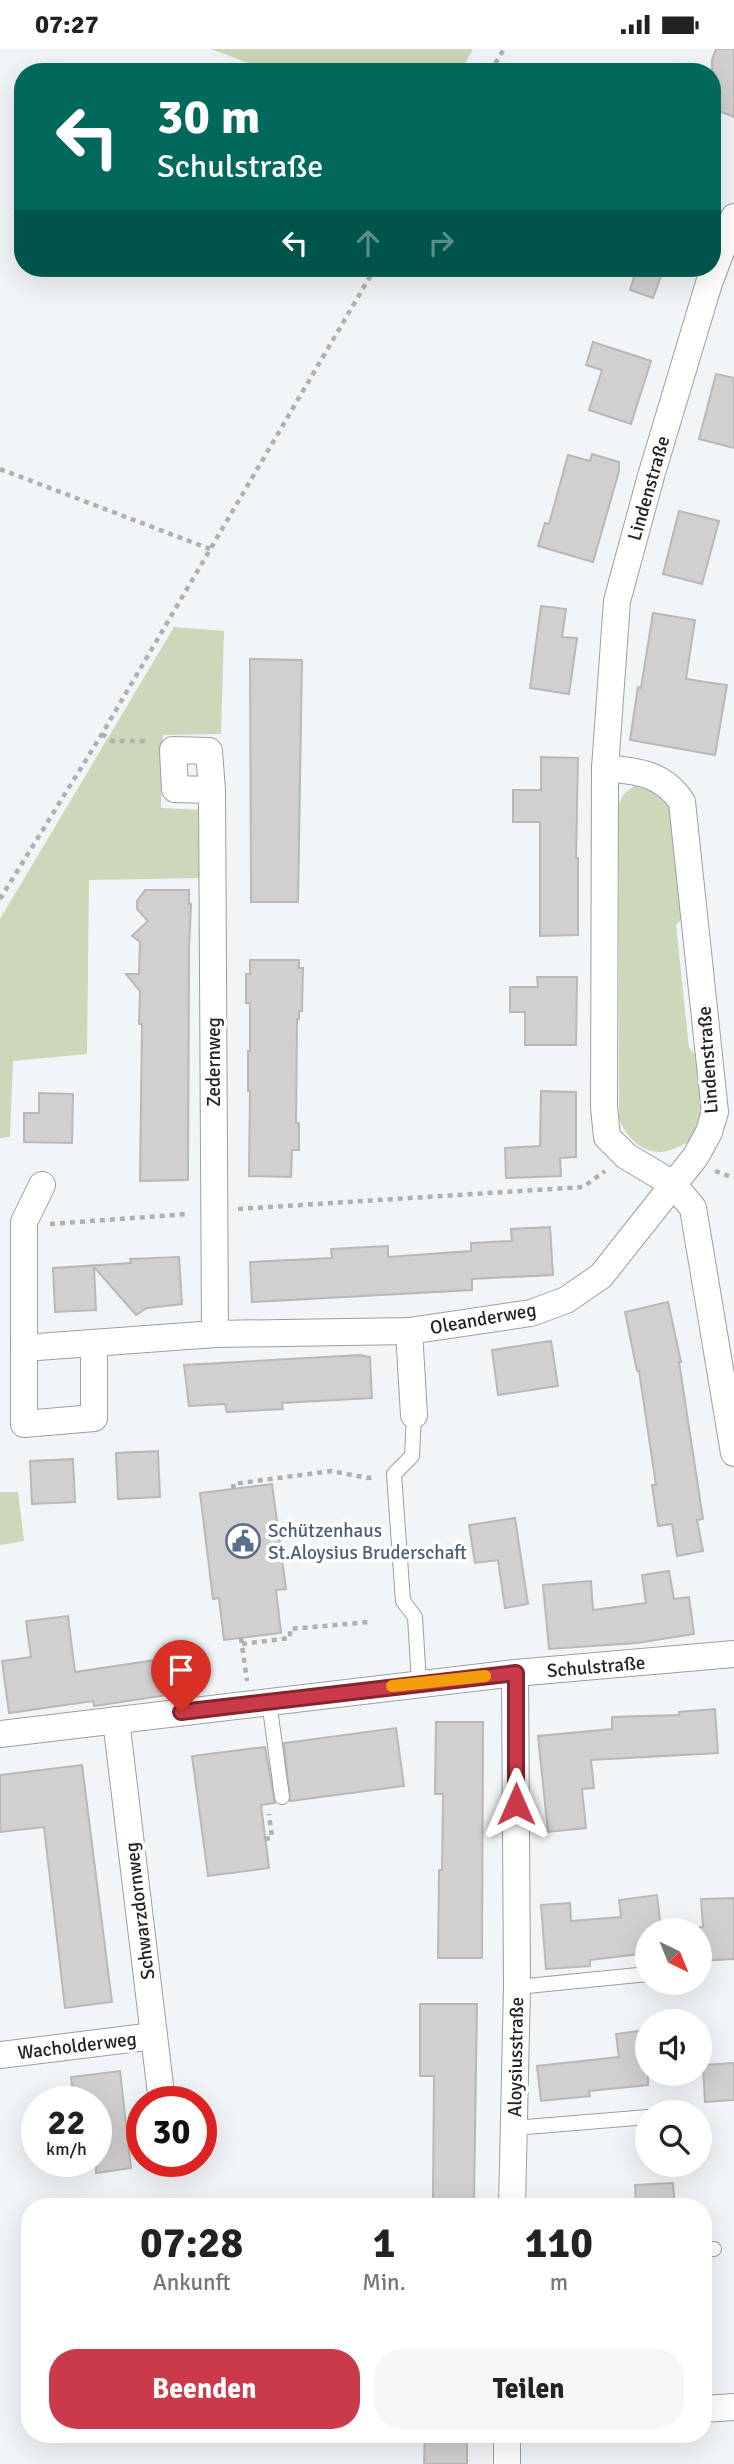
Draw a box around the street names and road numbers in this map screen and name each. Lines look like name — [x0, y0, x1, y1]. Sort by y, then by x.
street label: Lindenstraße — [623, 433, 675, 543]
street label: Lindenstraße — [692, 1005, 724, 1115]
street label: Zedernweg — [202, 1017, 226, 1107]
street label: Oleanderweg — [428, 1298, 538, 1340]
street label: Schulstraße — [546, 1651, 646, 1683]
street label: Schwarzdornweg — [120, 1841, 160, 1981]
street label: Aloysiusstraße — [503, 1997, 529, 2117]
street label: Wacholderweg — [16, 2027, 138, 2065]

